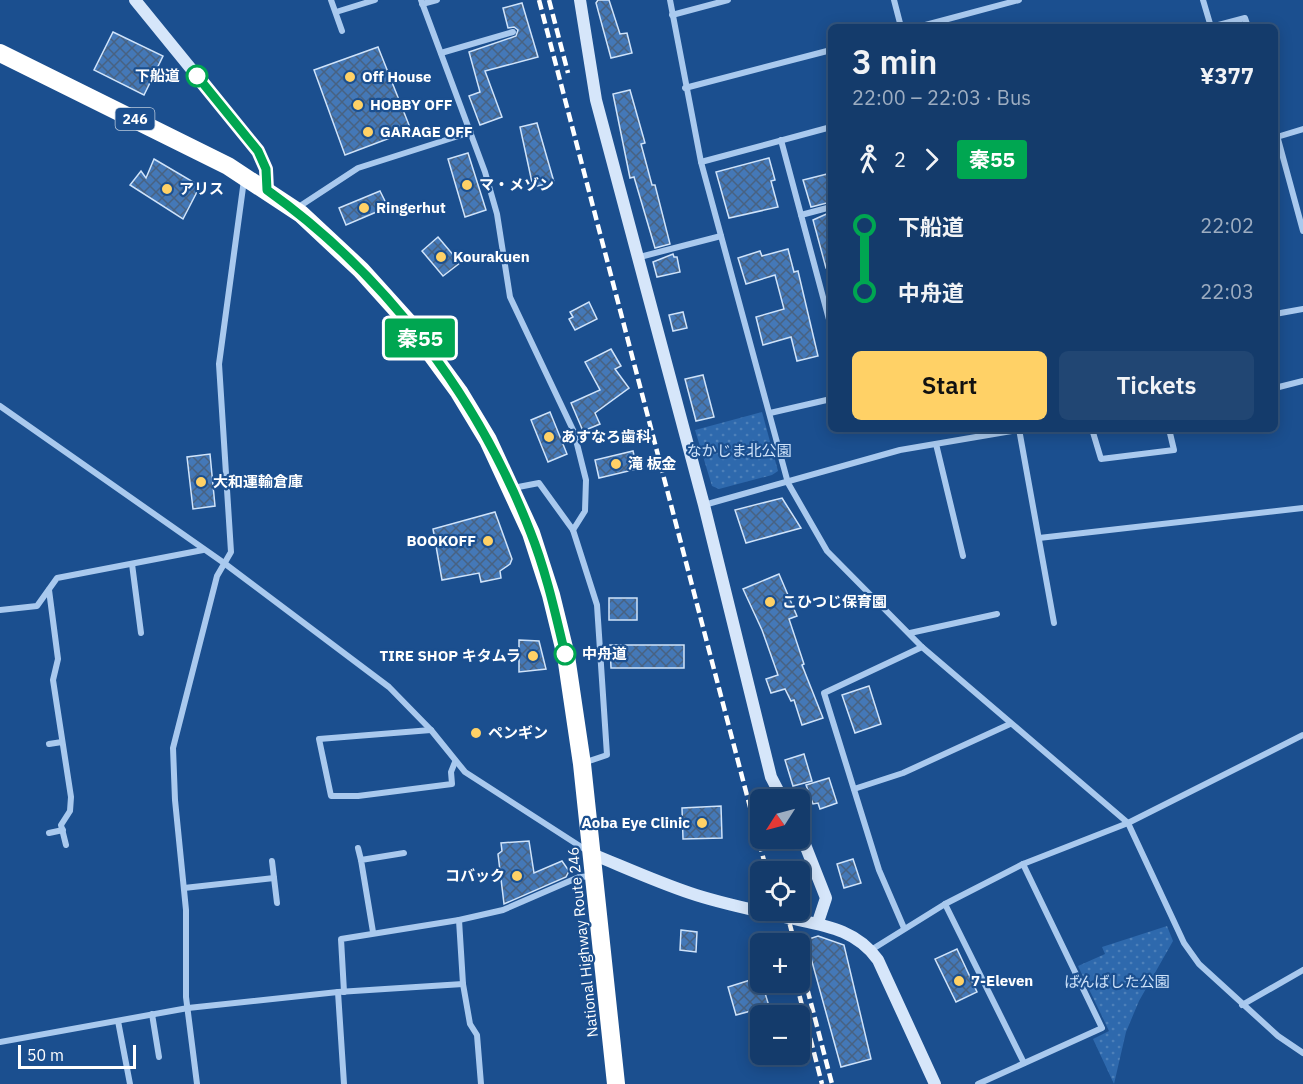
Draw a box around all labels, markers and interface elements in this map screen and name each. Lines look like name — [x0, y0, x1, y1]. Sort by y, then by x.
text: 3 min — [852, 40, 937, 83]
text: ¥377 — [1200, 61, 1254, 90]
marker: 下船道 — [186, 65, 208, 87]
place label: 下船道 — [135, 66, 180, 85]
place label: Off House — [362, 67, 431, 86]
marker: Off House — [343, 70, 357, 84]
text: 22:00 – 22:03 · Bus — [852, 84, 1031, 111]
place label: HOBBY OFF — [370, 95, 453, 114]
marker: HOBBY OFF — [351, 98, 365, 112]
road number: 246 — [116, 108, 154, 130]
place label: GARAGE OFF — [380, 122, 473, 141]
marker: GARAGE OFF — [361, 125, 375, 139]
icon: walk — [852, 143, 885, 176]
icon: forward — [915, 143, 948, 176]
text: 秦55 — [969, 145, 1015, 173]
text: 2 — [894, 146, 906, 173]
place label: マ・メゾン — [479, 175, 554, 194]
marker: マ・メゾン — [460, 178, 474, 192]
place label: アリス — [179, 179, 224, 198]
marker: アリス — [160, 182, 174, 196]
place label: Ringerhut — [376, 198, 446, 217]
marker: Ringerhut — [357, 201, 371, 215]
text: 下船道 — [898, 212, 964, 241]
text: 22:02 — [1200, 212, 1254, 239]
place label: Kourakuen — [453, 247, 530, 266]
marker: Kourakuen — [434, 250, 448, 264]
text: 中舟道 — [898, 278, 964, 307]
text: 22:03 — [1200, 278, 1254, 305]
line badge: 秦55 — [386, 318, 454, 358]
text: 秦55 — [397, 324, 443, 352]
button: Start — [852, 351, 1047, 420]
button: Tickets — [1059, 351, 1254, 420]
place label: あすなろ歯科 — [561, 427, 651, 446]
marker: あすなろ歯科 — [542, 430, 556, 444]
park label: なかじま北公園 — [686, 441, 792, 460]
place label: 滝 板金 — [628, 454, 677, 473]
marker: 滝 板金 — [609, 457, 623, 471]
place label: 大和運輸倉庫 — [213, 472, 303, 491]
marker: 大和運輸倉庫 — [194, 475, 208, 489]
place label: BOOKOFF — [406, 531, 476, 550]
marker: BOOKOFF — [481, 534, 495, 548]
place label: こひつじ保育園 — [782, 592, 887, 611]
marker: こひつじ保育園 — [763, 595, 777, 609]
marker: 中舟道 — [554, 643, 576, 665]
place label: 中舟道 — [582, 644, 627, 663]
place label: TIRE SHOP キタムラ — [380, 646, 521, 665]
marker: TIRE SHOP キタムラ — [526, 649, 540, 663]
place label: ペンギン — [488, 723, 548, 742]
marker: ペンギン — [469, 726, 483, 740]
north arrow — [750, 789, 810, 849]
map controls — [750, 789, 810, 1065]
place label: Aoba Eye Clinic — [582, 813, 690, 832]
marker: Aoba Eye Clinic — [695, 816, 709, 830]
street label: National Highway Route 246 — [563, 846, 602, 1038]
button: locate — [750, 861, 810, 921]
place label: コバック — [445, 866, 505, 885]
marker: コバック — [510, 869, 524, 883]
button: + — [750, 933, 810, 993]
place label: 7-Eleven — [971, 971, 1033, 990]
park label: ばんばした公園 — [1064, 972, 1170, 991]
marker: 7-Eleven — [952, 974, 966, 988]
button: − — [750, 1005, 810, 1065]
scale bar — [18, 1042, 136, 1070]
text: 50 m — [27, 1045, 64, 1065]

